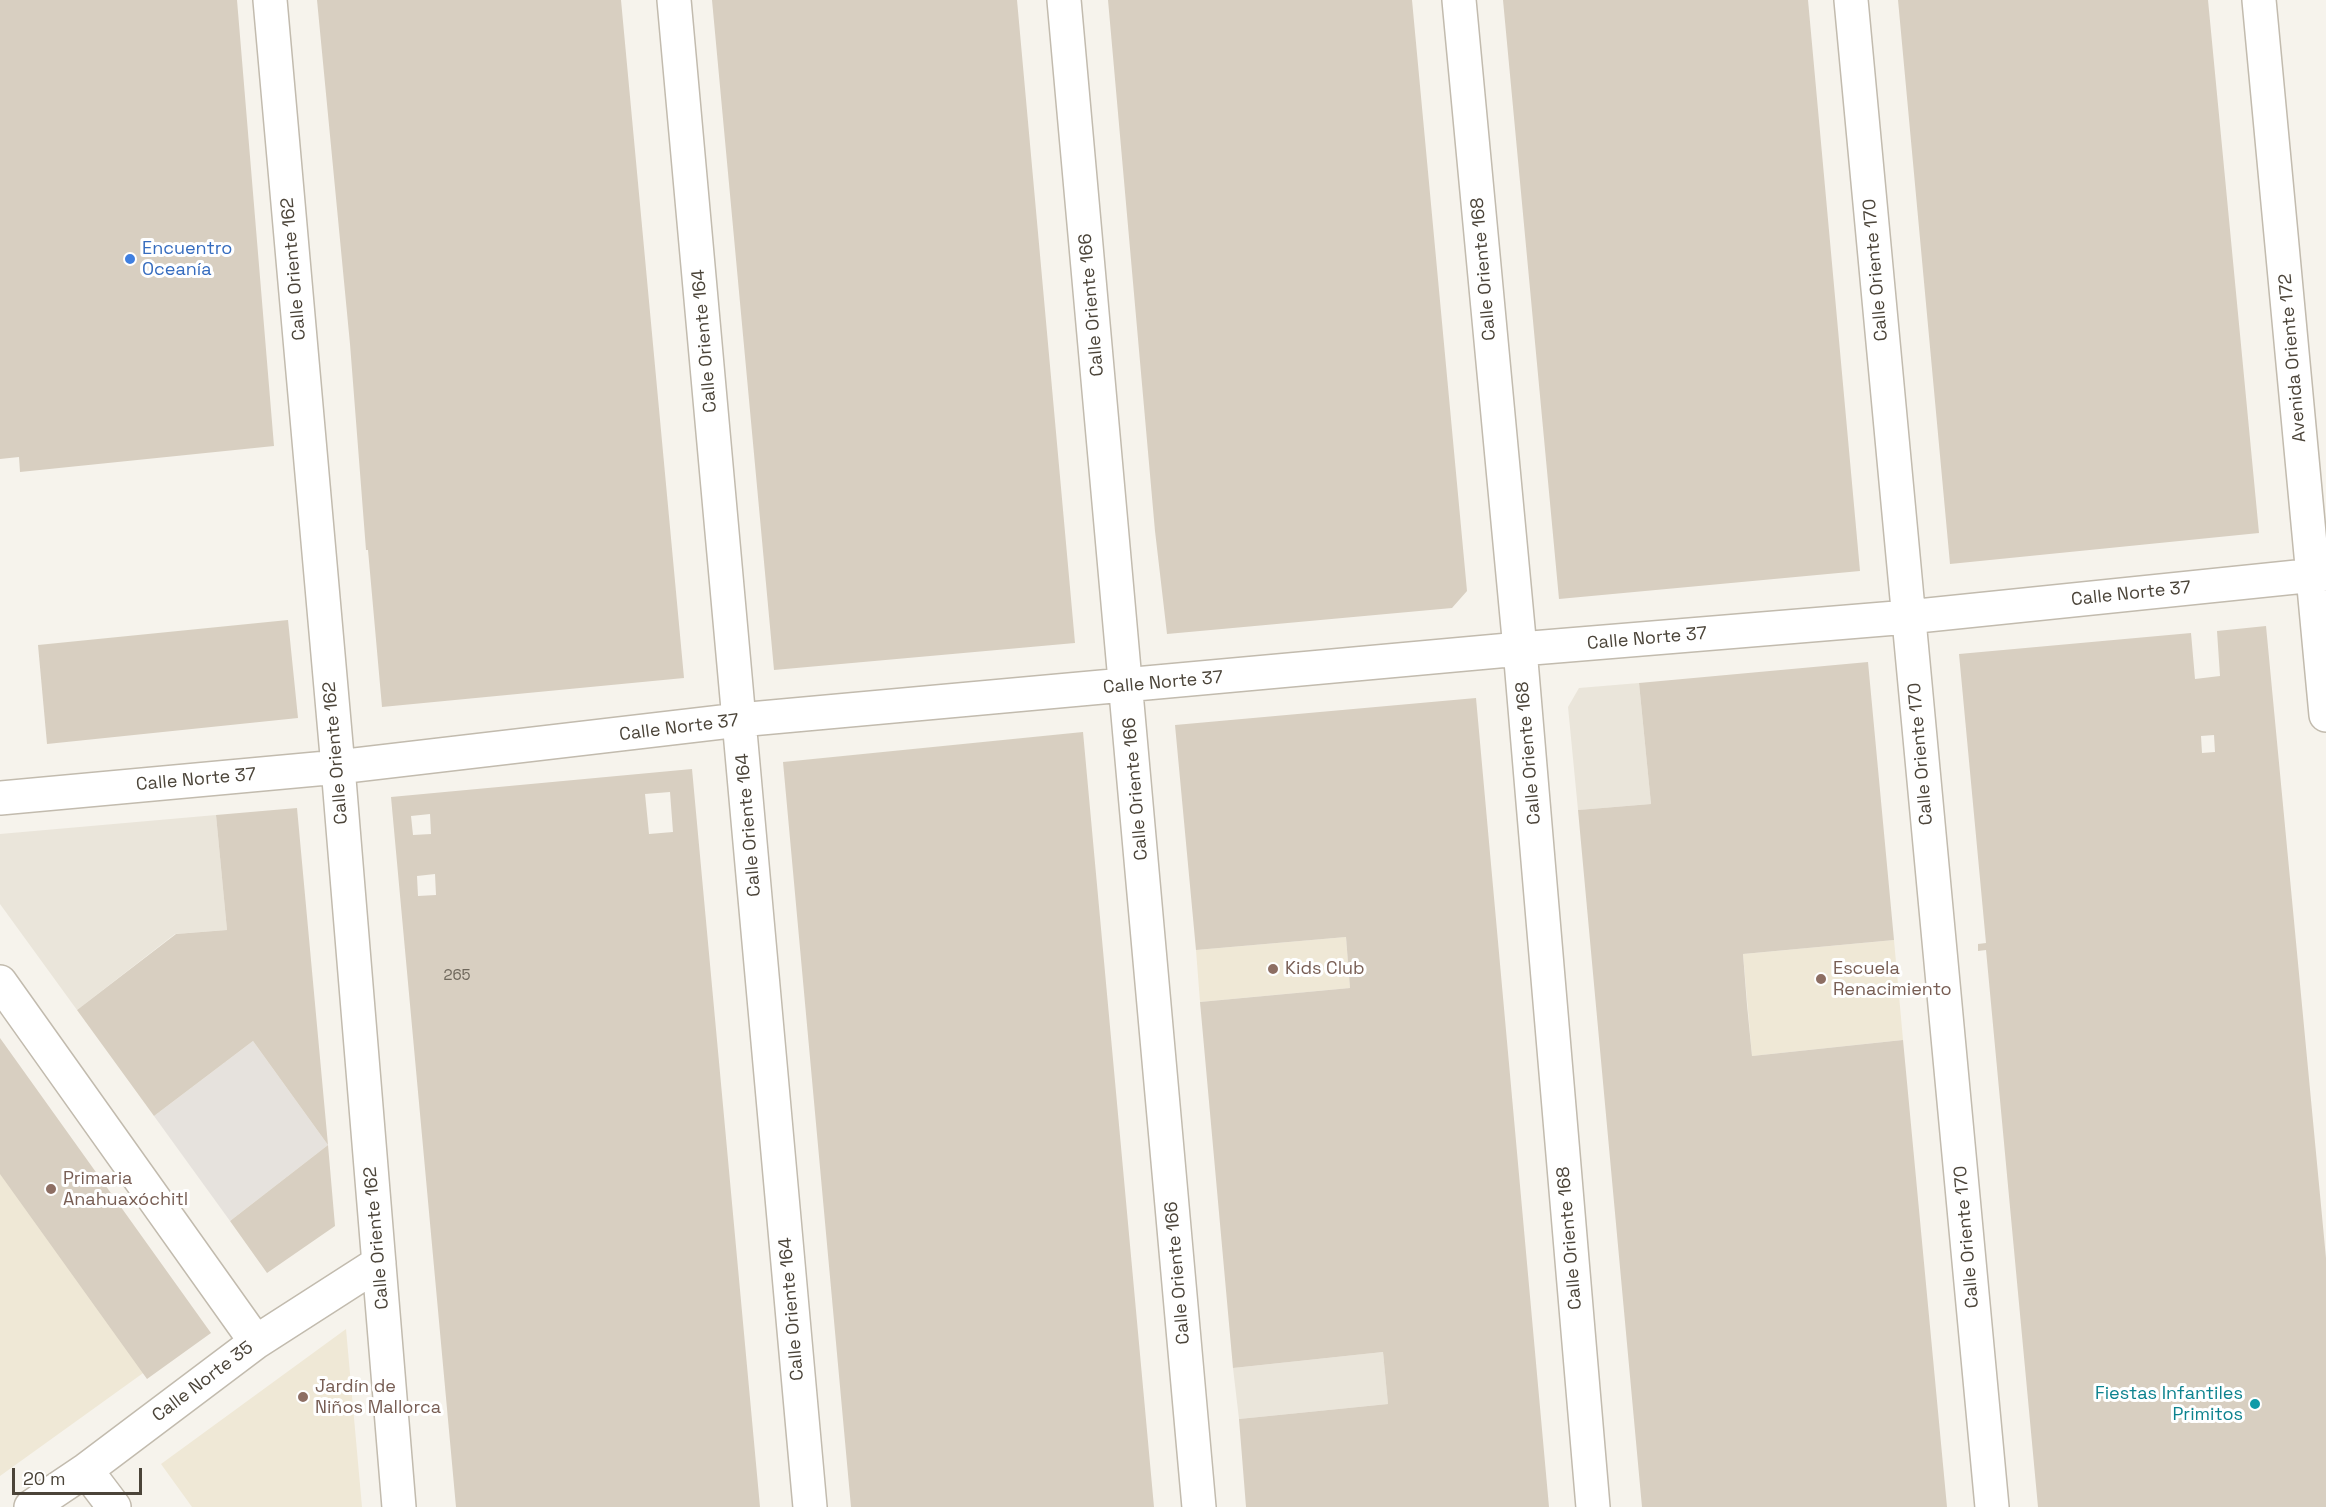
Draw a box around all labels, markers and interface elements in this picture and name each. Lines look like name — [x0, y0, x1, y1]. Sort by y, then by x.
street label: Calle Oriente 168 — [1467, 196, 1501, 342]
street label: Calle Oriente 162 — [277, 197, 311, 341]
street label: Calle Oriente 170 — [1859, 198, 1893, 342]
street label: Calle Oriente 166 — [1075, 233, 1109, 377]
place label: Encuentro Oceanía — [142, 238, 232, 280]
marker: Encuentro Oceanía — [123, 252, 137, 266]
street label: Calle Oriente 164 — [688, 268, 722, 414]
street label: Avenida Oriente 172 — [2275, 273, 2311, 443]
street label: Calle Norte 37 — [2070, 577, 2192, 611]
street label: Calle Norte 37 — [1586, 623, 1708, 655]
street label: Calle Norte 37 — [1102, 667, 1224, 699]
street label: Calle Oriente 168 — [1512, 680, 1546, 826]
street label: Calle Oriente 162 — [319, 681, 353, 825]
street label: Calle Oriente 170 — [1904, 682, 1938, 826]
street label: Calle Norte 37 — [618, 710, 740, 746]
street label: Calle Oriente 166 — [1119, 717, 1153, 861]
street label: Calle Oriente 164 — [732, 752, 766, 898]
street label: Calle Norte 37 — [135, 764, 257, 796]
place label: Kids Club — [1285, 958, 1365, 980]
place label: Escuela Renacimiento — [1833, 958, 1952, 1000]
marker: Kids Club — [1266, 962, 1280, 976]
house number: 265 — [443, 967, 471, 985]
marker: Escuela Renacimiento — [1814, 972, 1828, 986]
street label: Calle Oriente 168 — [1553, 1165, 1587, 1311]
street label: Calle Oriente 170 — [1950, 1165, 1984, 1309]
street label: Calle Oriente 162 — [360, 1166, 394, 1310]
place label: Primaria Anahuaxóchitl — [63, 1168, 188, 1210]
marker: Primaria Anahuaxóchitl — [44, 1182, 58, 1196]
street label: Calle Oriente 166 — [1161, 1201, 1195, 1345]
street label: Calle Oriente 164 — [775, 1236, 809, 1382]
street label: Calle Norte 35 — [148, 1337, 258, 1427]
place label: Jardín de Niños Mallorca — [315, 1376, 441, 1418]
place label: Fiestas Infantiles Primitos — [2095, 1383, 2243, 1426]
marker: Jardín de Niños Mallorca — [296, 1390, 310, 1404]
marker: Fiestas Infantiles Primitos — [2248, 1397, 2262, 1411]
scale bar — [15, 1456, 146, 1494]
text: 20 m — [23, 1467, 66, 1490]

